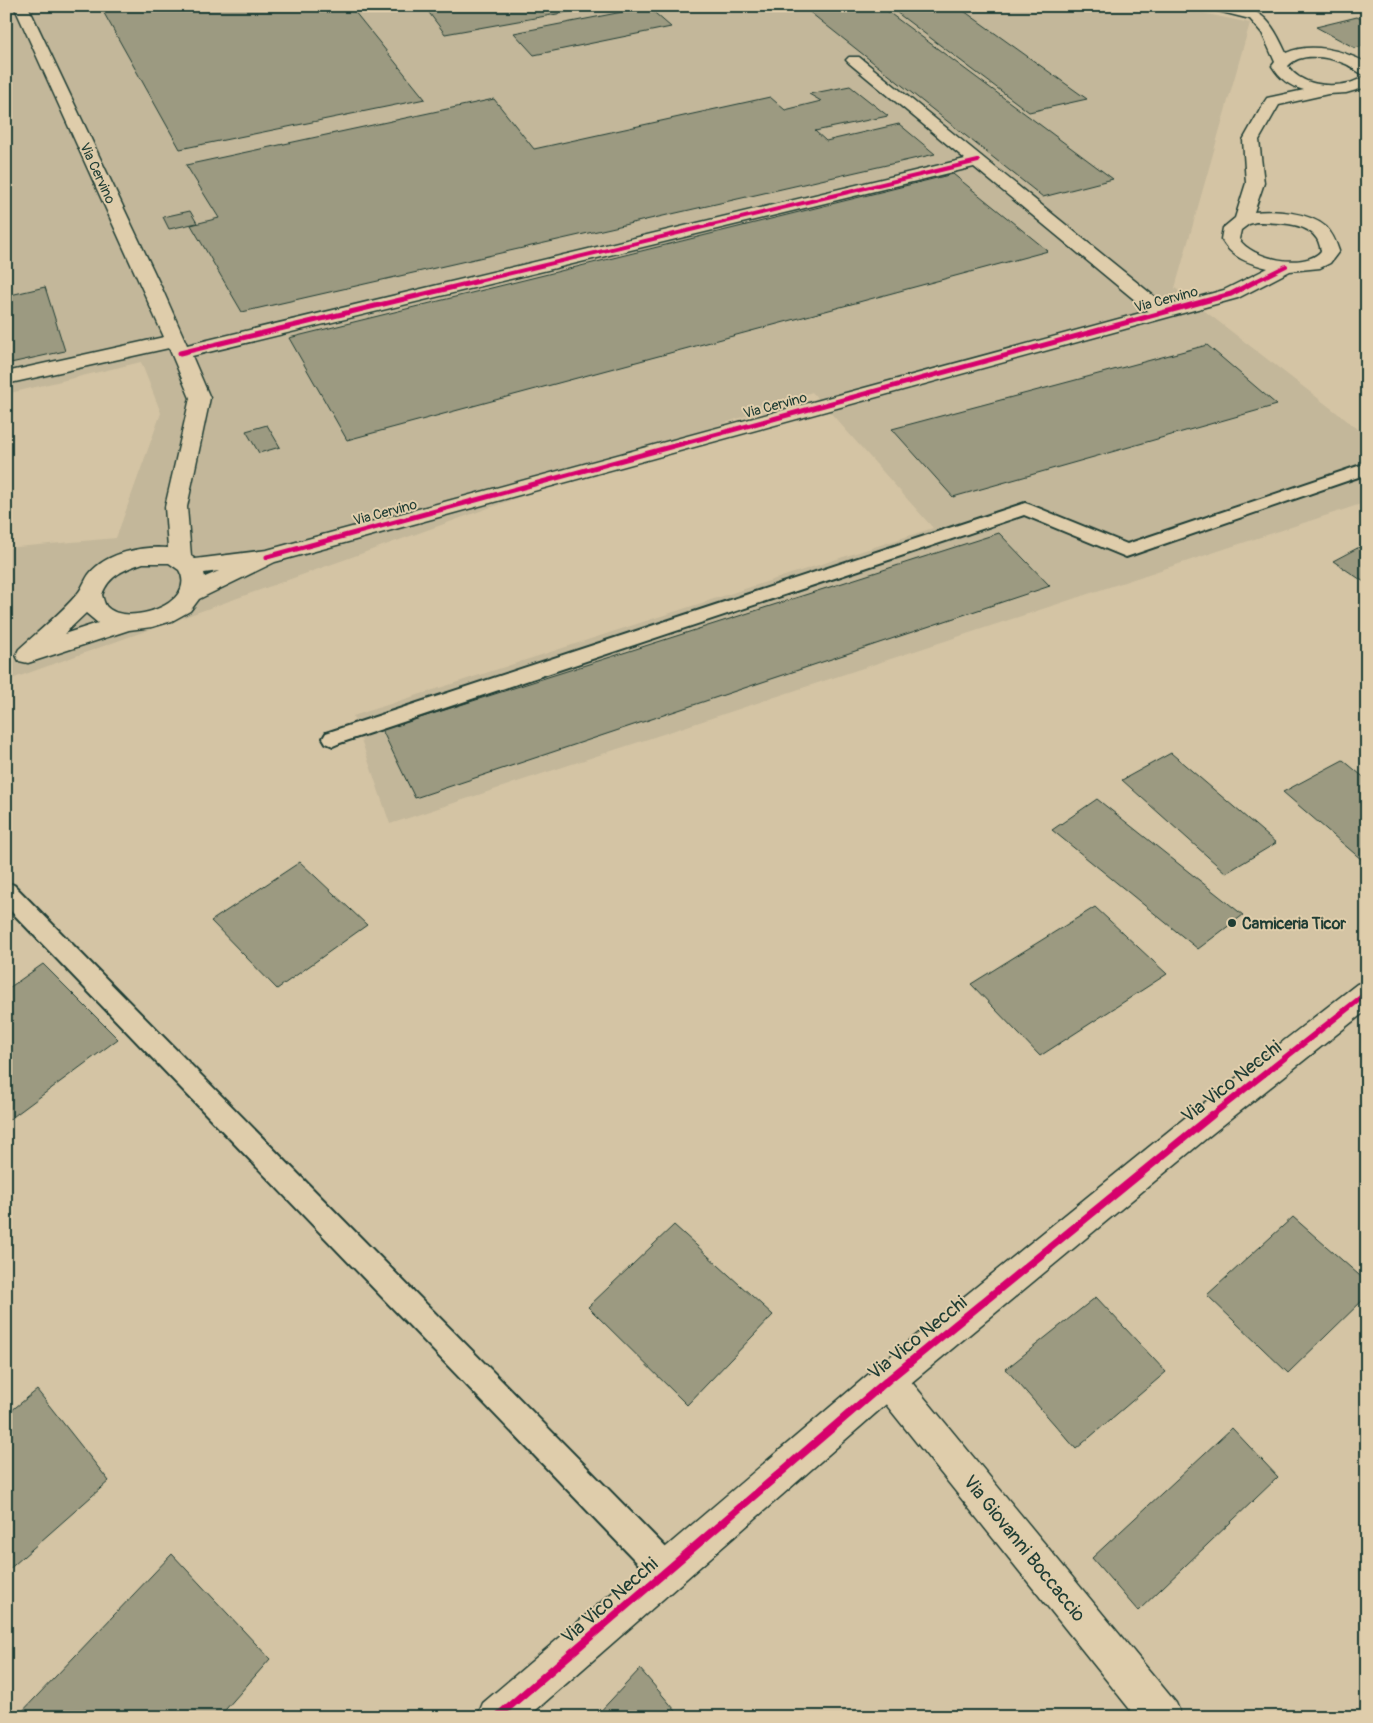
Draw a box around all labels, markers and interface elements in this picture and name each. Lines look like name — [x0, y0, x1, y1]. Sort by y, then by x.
street label: Via Cervino — [76, 140, 119, 207]
street label: Via Cervino — [1132, 283, 1200, 316]
street label: Via Cervino — [741, 389, 809, 422]
street label: Via Cervino — [351, 496, 419, 529]
place label: Camiceria Ticor — [1242, 914, 1346, 934]
marker: Camiceria Ticor — [1226, 917, 1238, 929]
street label: Via Vico Necchi — [1177, 1035, 1286, 1128]
street label: Via Vico Necchi — [863, 1291, 972, 1385]
street label: Via Giovanni Boccaccio — [958, 1470, 1091, 1627]
street label: Via Vico Necchi — [556, 1552, 663, 1649]

